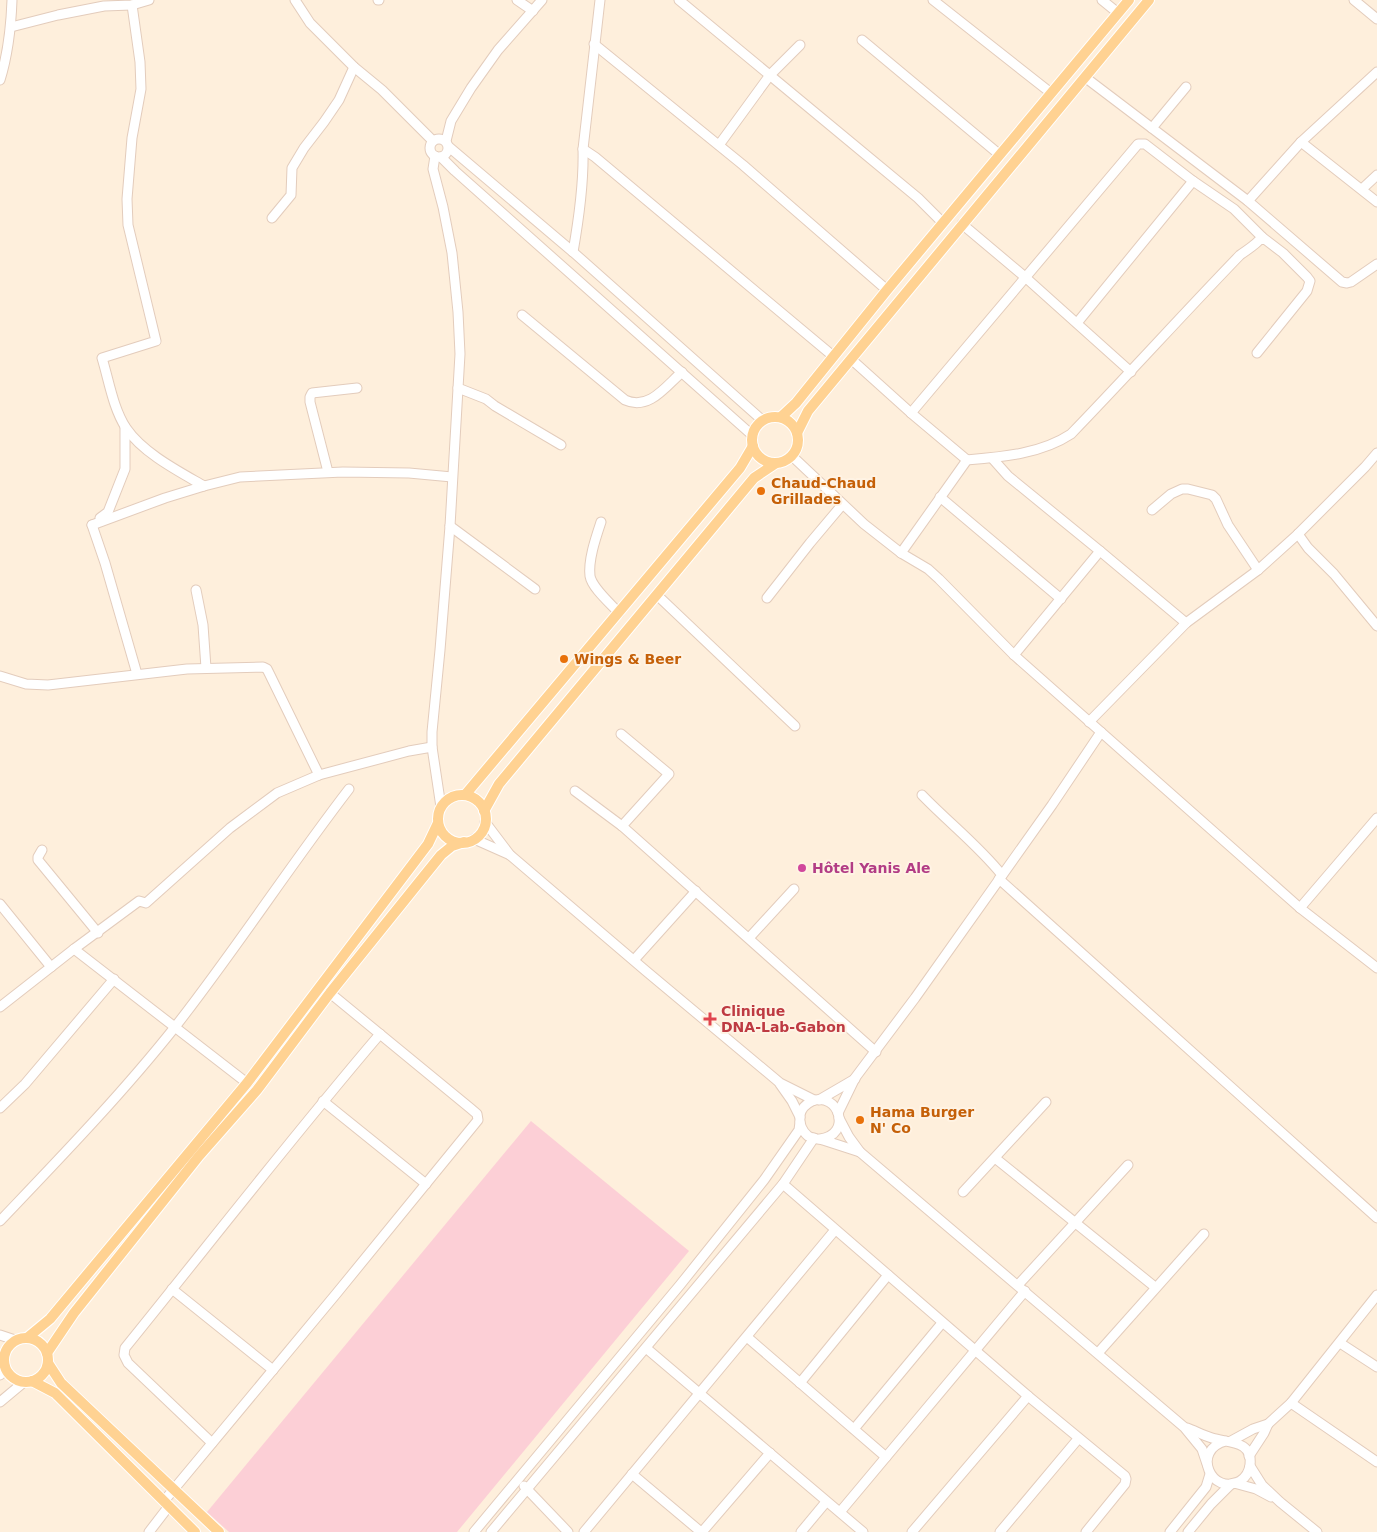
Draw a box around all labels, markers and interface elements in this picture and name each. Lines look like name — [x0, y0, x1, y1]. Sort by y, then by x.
place label: Chaud-Chaud Grillades — [771, 475, 876, 507]
marker: Chaud-Chaud Grillades — [755, 485, 767, 497]
place label: Wings & Beer — [574, 651, 681, 667]
marker: Wings & Beer — [558, 653, 570, 665]
place label: Hôtel Yanis Ale — [812, 860, 931, 876]
marker: Hôtel Yanis Ale — [796, 862, 808, 874]
place label: Clinique DNA-Lab-Gabon — [721, 1003, 846, 1035]
marker: Clinique DNA-Lab-Gabon — [703, 1012, 717, 1026]
place label: Hama Burger N' Co — [870, 1104, 974, 1136]
marker: Hama Burger N' Co — [854, 1114, 866, 1126]

